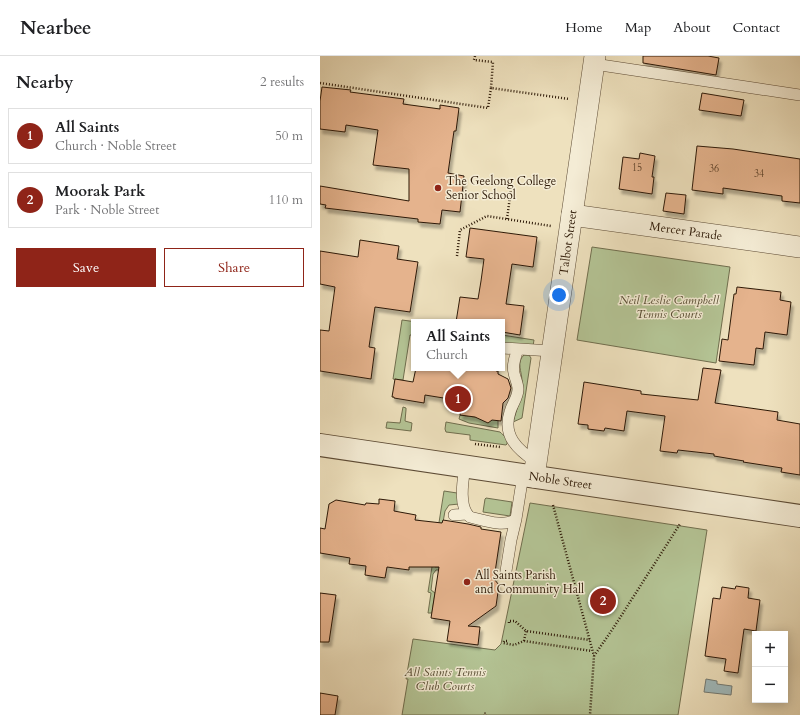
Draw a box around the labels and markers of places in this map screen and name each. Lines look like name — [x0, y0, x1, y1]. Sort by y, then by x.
place label: The Geelong College Senior School — [446, 173, 556, 203]
marker: The Geelong College Senior School — [433, 183, 443, 193]
pin: 1 — [445, 384, 471, 414]
place label: All Saints Parish and Community Hall — [475, 567, 584, 597]
marker: All Saints Parish and Community Hall — [462, 577, 472, 587]
pin: 2 — [590, 586, 616, 616]

